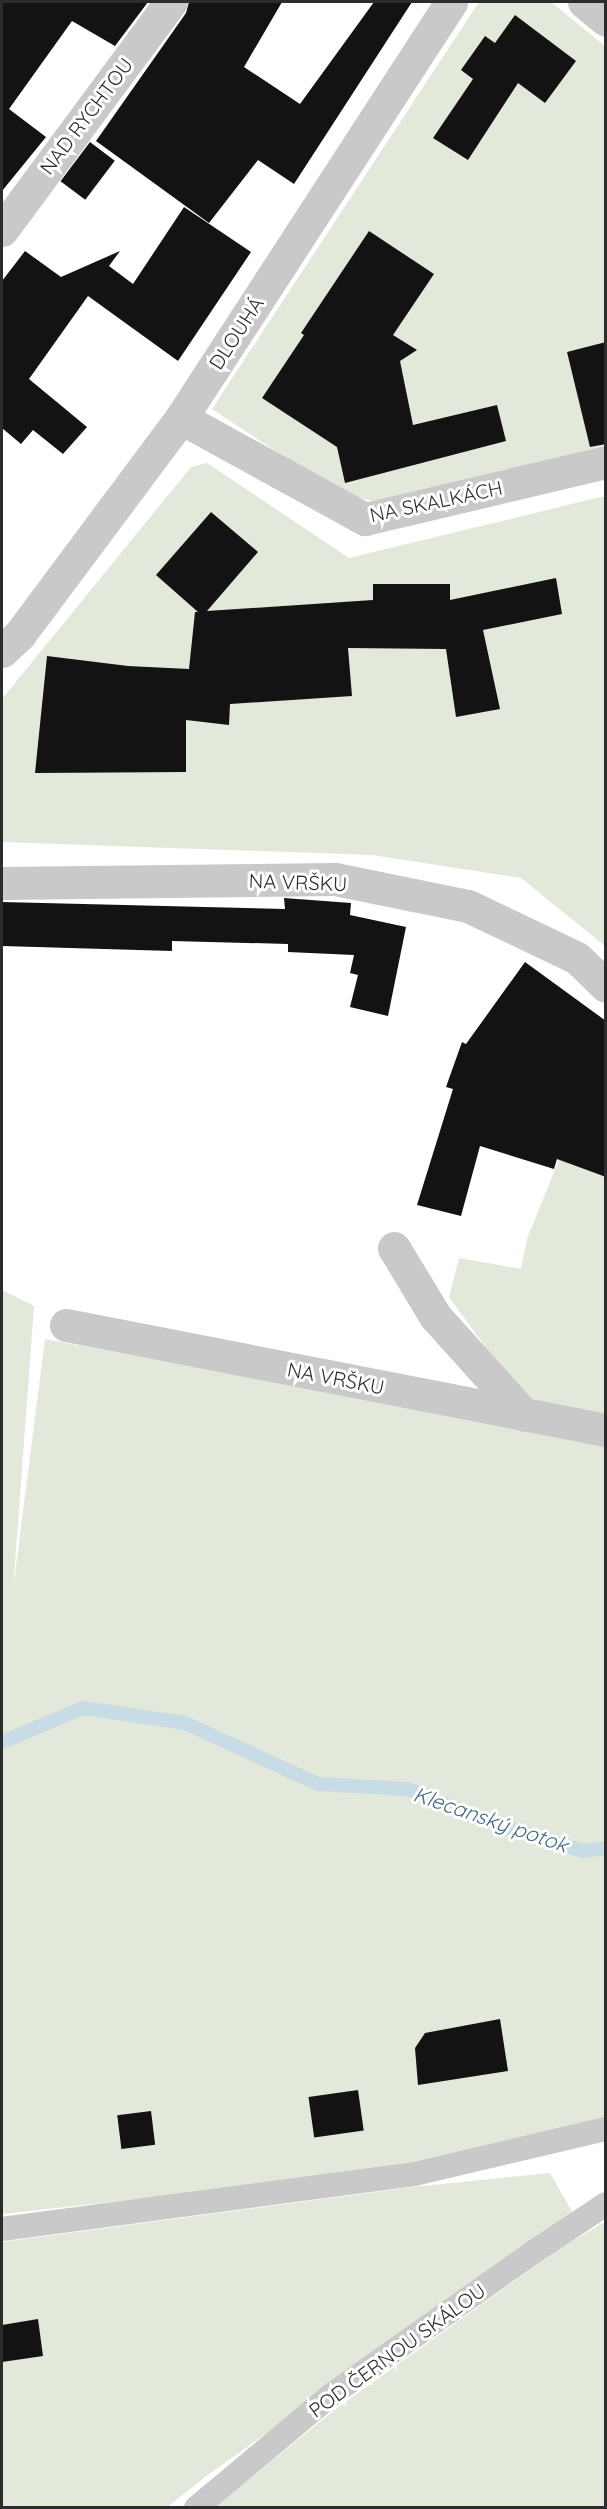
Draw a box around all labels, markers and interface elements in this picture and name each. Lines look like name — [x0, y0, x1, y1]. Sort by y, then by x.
street label: NAD RYCHTOU — [34, 53, 138, 179]
street label: DLOUHÁ — [204, 292, 268, 374]
street label: NA SKALKÁCH — [367, 475, 505, 527]
street label: NA VRŠKU — [248, 868, 348, 896]
street label: NA VRŠKU — [285, 1357, 387, 1399]
water label: Klecanský potok — [411, 1781, 571, 1857]
street label: POD ČERNOU SKÁLOU — [304, 2278, 490, 2422]

